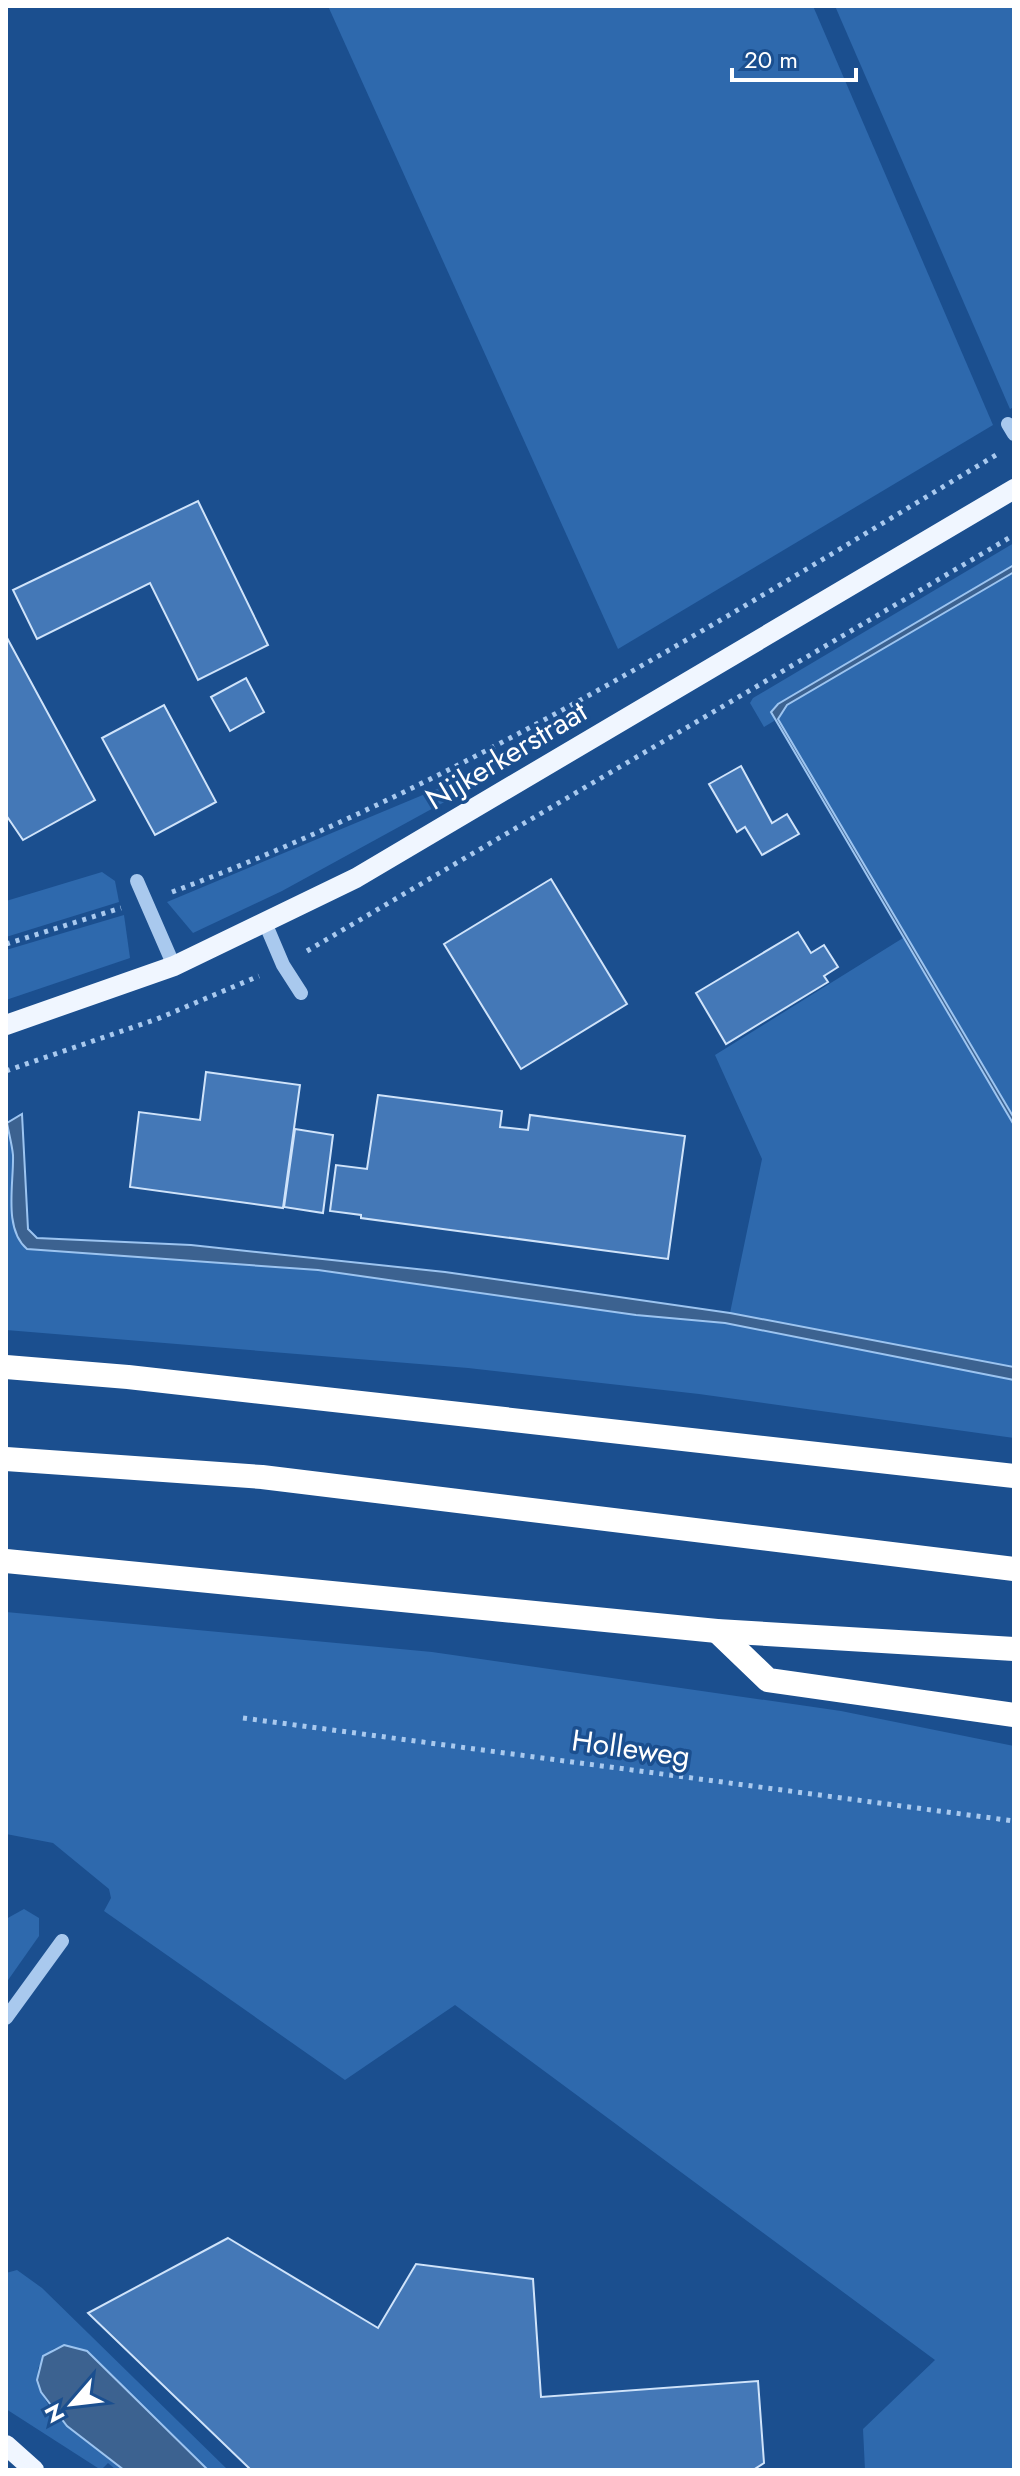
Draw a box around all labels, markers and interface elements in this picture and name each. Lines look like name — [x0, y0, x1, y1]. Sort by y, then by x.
scale bar — [732, 32, 856, 82]
text: 20 m — [744, 42, 798, 77]
street label: Nijkerkerstraat — [417, 690, 595, 820]
street label: Holleweg — [569, 1718, 693, 1778]
north arrow — [32, 2364, 112, 2444]
text: N — [36, 2398, 73, 2429]

